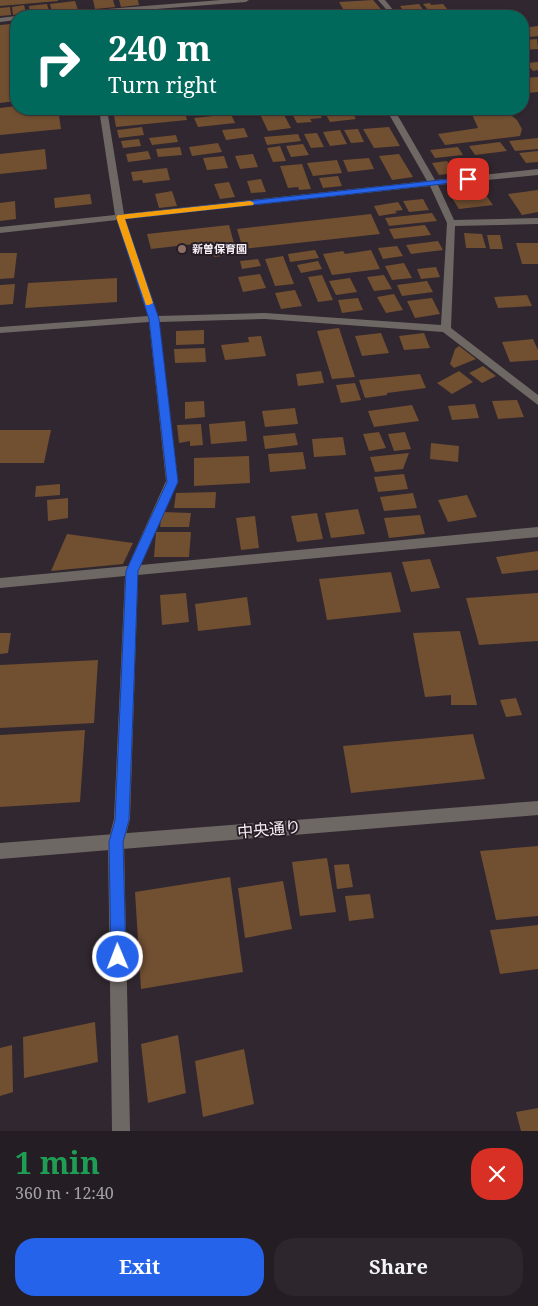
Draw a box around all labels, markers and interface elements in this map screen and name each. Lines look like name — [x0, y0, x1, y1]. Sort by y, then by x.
text: 240 m — [108, 24, 211, 71]
icon: right — [25, 30, 90, 95]
text: Turn right — [108, 69, 217, 99]
pin — [447, 158, 489, 200]
icon: arrive — [454, 165, 482, 193]
place label: 新曽保育園 — [192, 241, 247, 256]
marker: 新曽保育園 — [176, 243, 188, 255]
street label: 中央通り — [236, 815, 302, 843]
position arrow — [91, 930, 143, 982]
text: 1 min — [15, 1142, 100, 1183]
button: close — [471, 1148, 523, 1200]
text: 360 m · 12:40 — [15, 1182, 114, 1204]
button: Exit — [15, 1238, 264, 1296]
button: Share — [274, 1238, 523, 1296]

